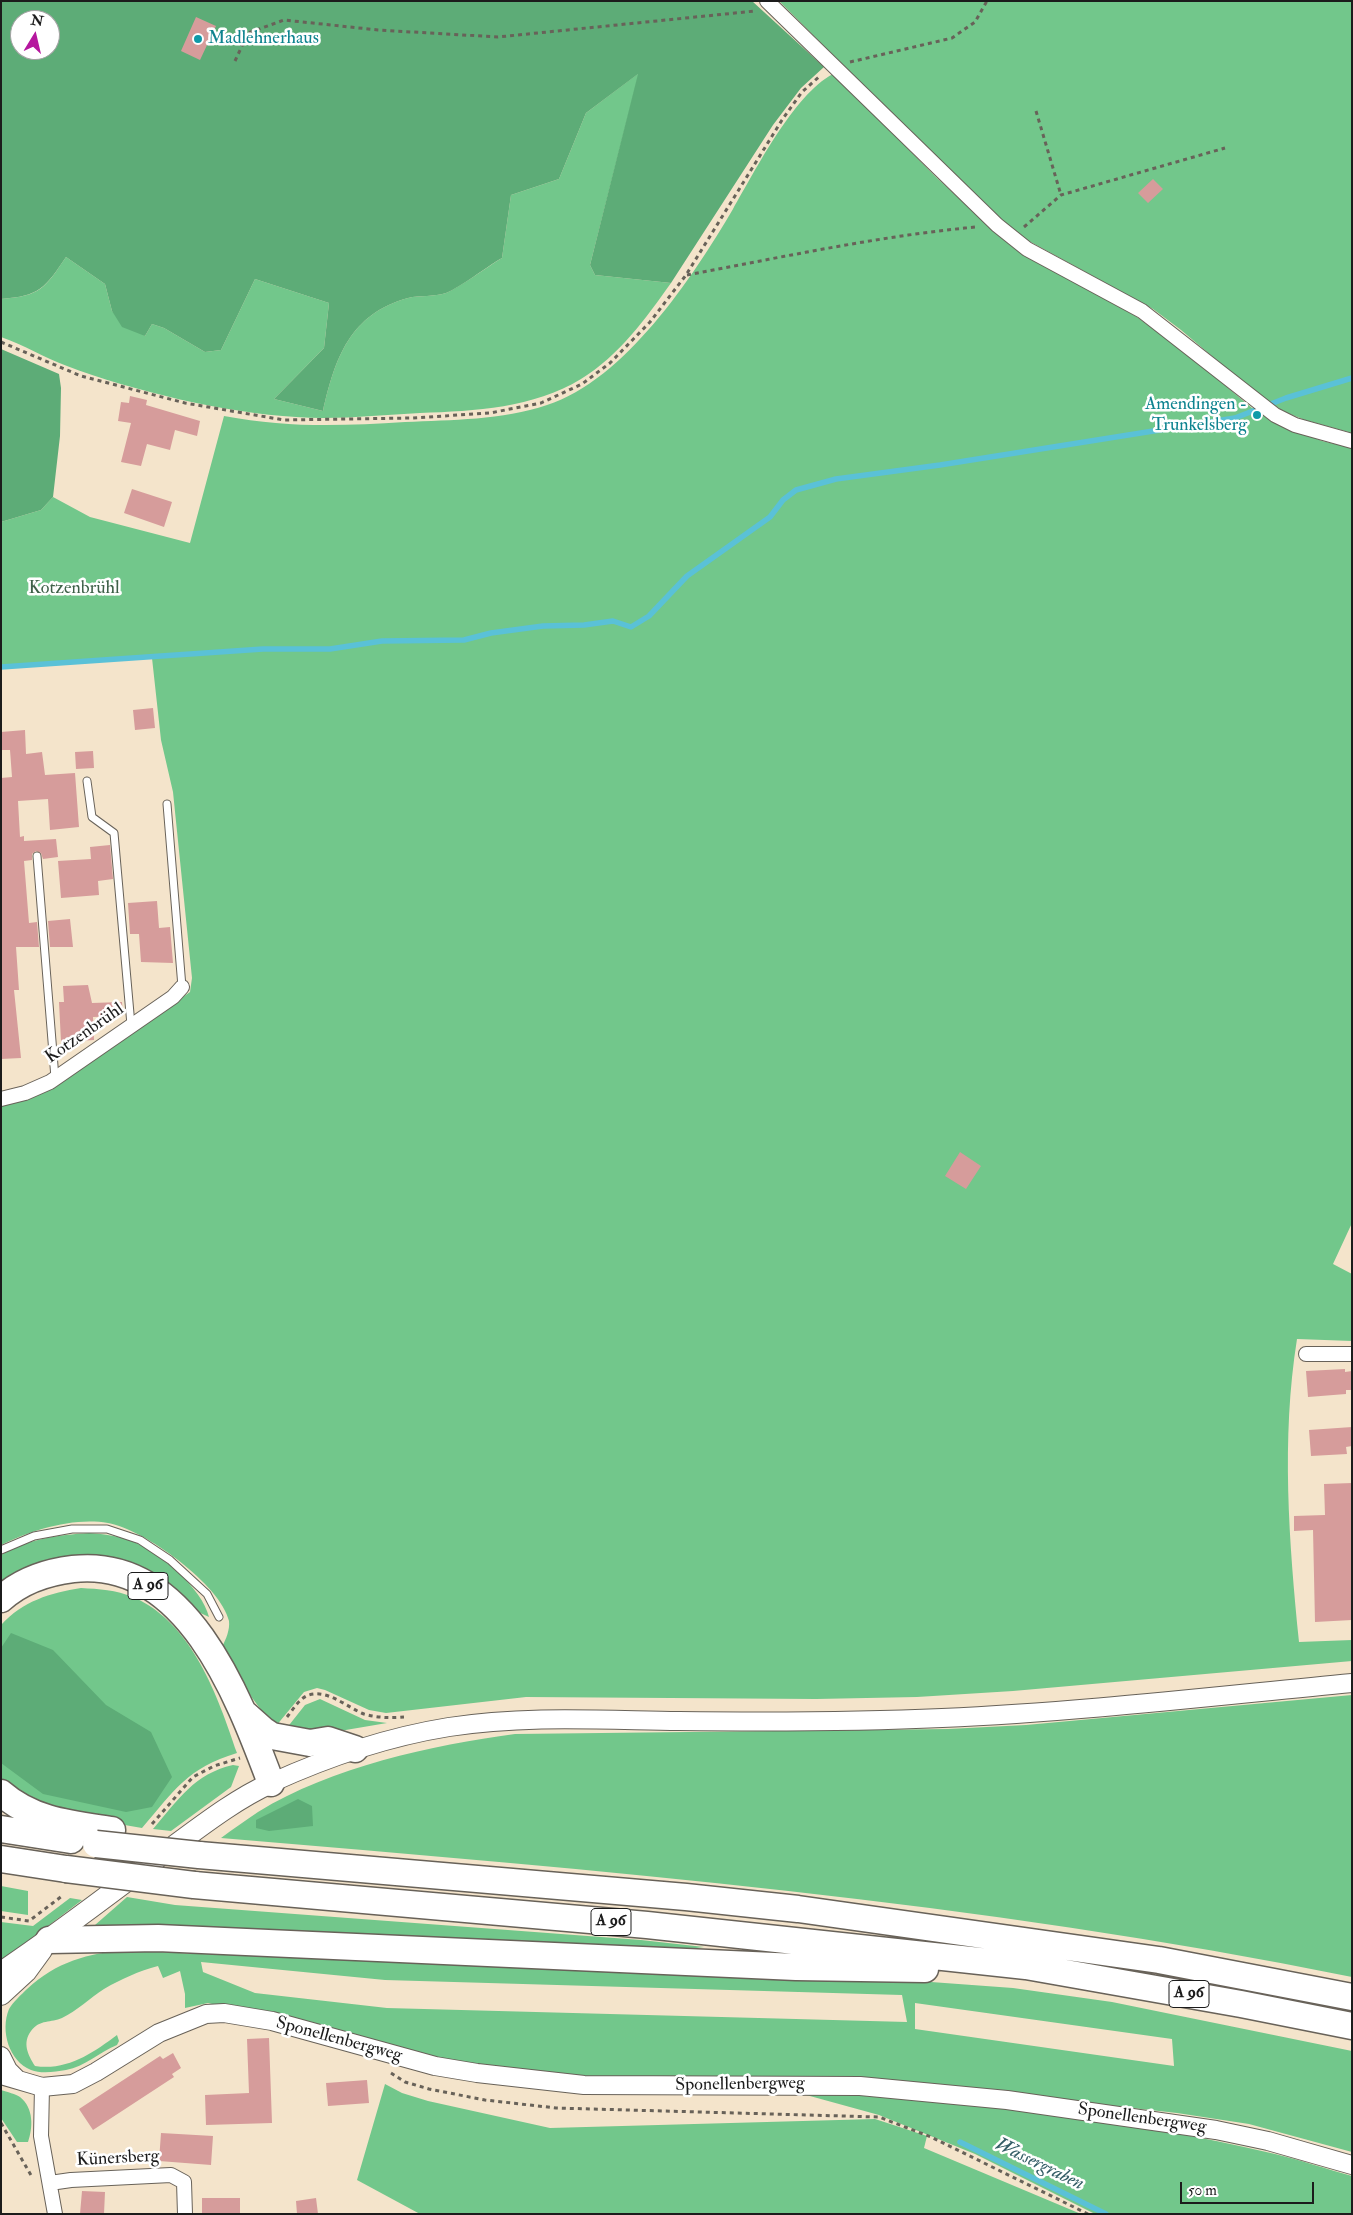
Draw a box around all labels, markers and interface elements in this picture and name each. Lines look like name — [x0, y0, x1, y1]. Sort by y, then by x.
north arrow — [10, 10, 60, 60]
text: N — [30, 11, 45, 30]
place label: Madlehnerhaus — [208, 28, 319, 50]
marker: Madlehnerhaus — [192, 33, 204, 45]
place label: Amendingen - Trunkelsberg — [1145, 394, 1247, 436]
marker: Amendingen - Trunkelsberg — [1251, 409, 1263, 421]
park label: Kotzenbrühl — [28, 578, 120, 600]
street label: Kotzenbrühl — [42, 999, 128, 1069]
road number: A 96 — [128, 1572, 168, 1600]
road number: A 96 — [591, 1908, 631, 1935]
road number: A 96 — [1169, 1980, 1209, 2008]
street label: Sponellenbergweg — [274, 2013, 404, 2067]
street label: Sponellenbergweg — [675, 2073, 805, 2097]
street label: Sponellenbergweg — [1076, 2099, 1208, 2139]
water label: Wassergraben — [991, 2134, 1087, 2196]
street label: Künersberg — [76, 2146, 160, 2172]
scale bar — [1183, 2172, 1317, 2204]
text: 50 m — [1188, 2181, 1217, 2200]

